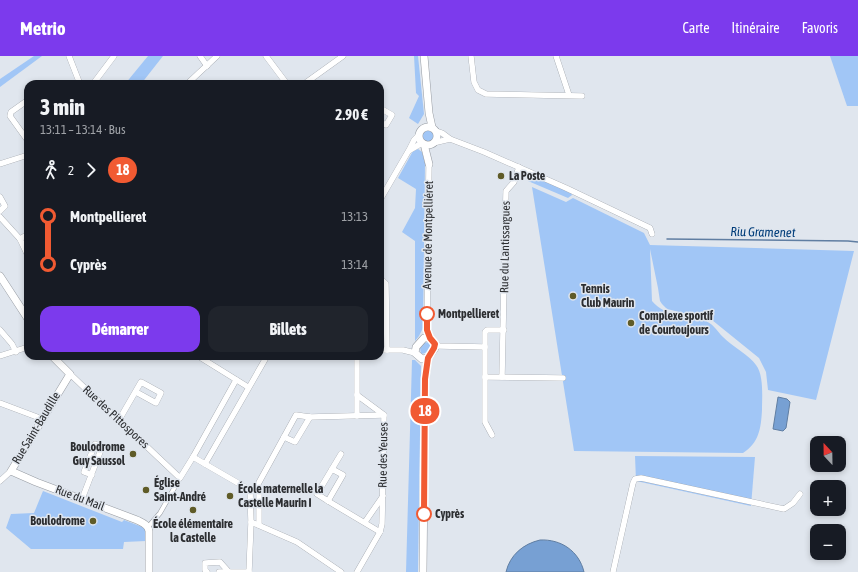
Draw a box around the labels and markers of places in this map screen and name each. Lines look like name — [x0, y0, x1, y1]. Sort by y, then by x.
place label: La Poste — [509, 169, 546, 183]
marker: La Poste — [496, 171, 506, 181]
place label: Tennis Club Maurin — [581, 282, 634, 310]
marker: Tennis Club Maurin — [568, 291, 578, 301]
marker: Montpellieret — [419, 306, 435, 322]
place label: Montpellieret — [438, 307, 500, 321]
place label: Complexe sportif de Courtoujours — [639, 309, 714, 337]
marker: Complexe sportif de Courtoujours — [626, 318, 636, 328]
place label: Boulodrome Guy Saussol — [70, 440, 126, 468]
marker: Boulodrome Guy Saussol — [128, 449, 138, 459]
place label: Église Saint-André — [154, 475, 207, 504]
place label: École maternelle la Castelle Maurin I — [238, 481, 324, 510]
marker: Église Saint-André — [141, 485, 151, 495]
marker: École maternelle la Castelle Maurin I — [225, 491, 235, 501]
marker: École élémentaire la Castelle — [188, 505, 198, 515]
marker: Cyprès — [416, 506, 432, 522]
place label: Cyprès — [435, 507, 465, 521]
place label: Boulodrome — [30, 514, 86, 528]
marker: Boulodrome — [88, 516, 98, 526]
place label: École élémentaire la Castelle — [153, 516, 234, 545]

